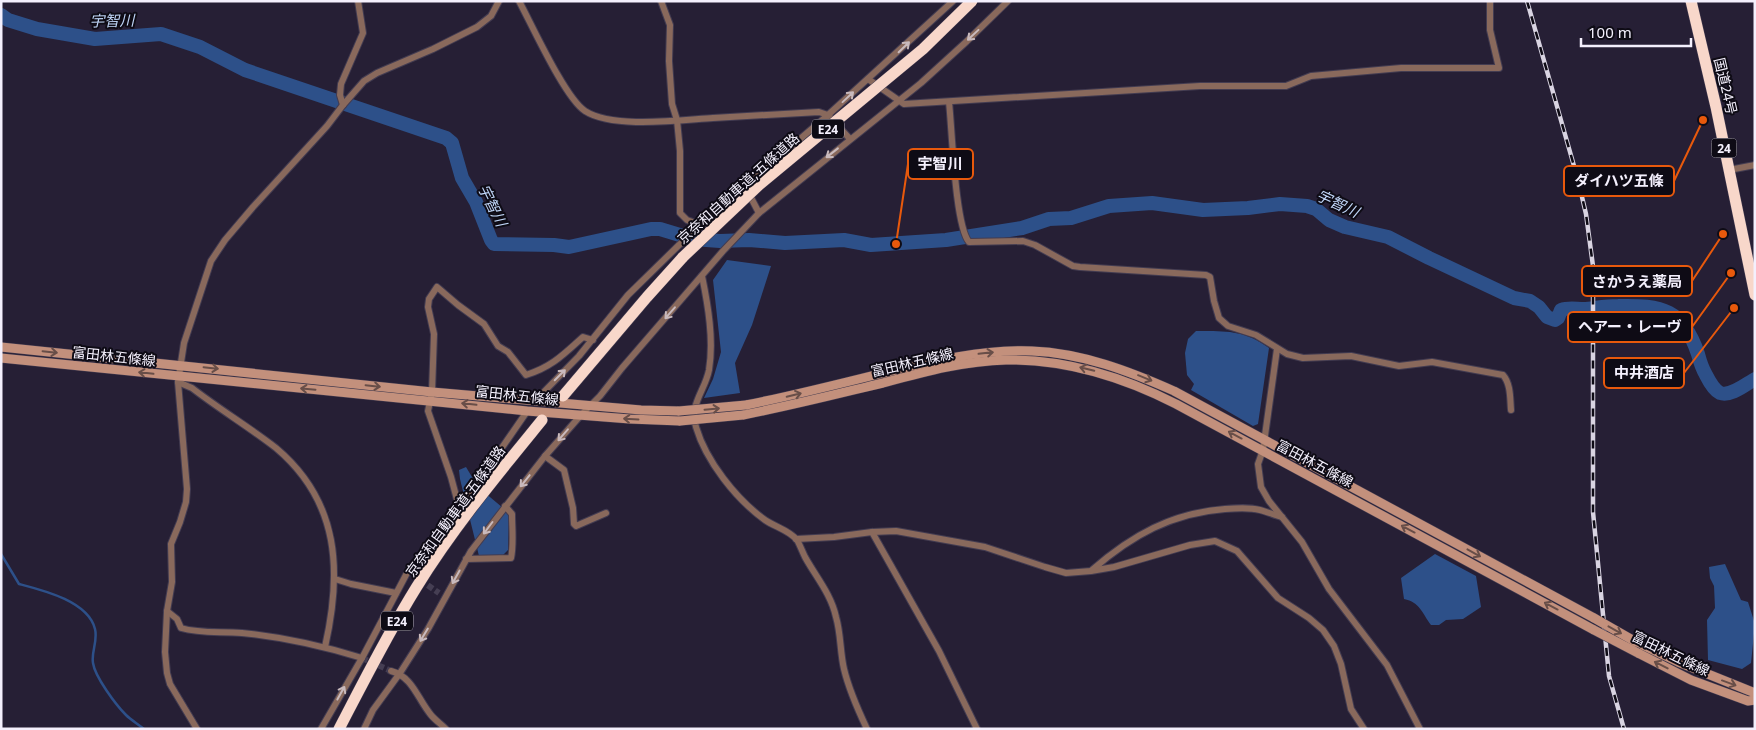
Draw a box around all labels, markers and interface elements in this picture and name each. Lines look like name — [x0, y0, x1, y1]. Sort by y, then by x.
water label: 宇智川 — [89, 10, 137, 30]
scale bar — [1581, 15, 1691, 47]
text: 100 m — [1588, 22, 1632, 42]
one-way arrow — [967, 29, 980, 41]
one-way arrow — [898, 41, 911, 53]
street label: 国道24号 — [1710, 56, 1742, 116]
one-way arrow — [842, 91, 855, 103]
road number: E24 — [812, 120, 844, 138]
street label: 京奈和自動車道;五條道路 — [673, 128, 803, 248]
road number: 24 — [1712, 138, 1736, 158]
one-way arrow — [826, 148, 839, 159]
callout: 宇智川 — [908, 149, 973, 179]
text: 宇智川 — [917, 153, 963, 173]
callout: ダイハツ五條 — [1564, 166, 1674, 196]
text: ダイハツ五條 — [1574, 170, 1664, 190]
water label: 宇智川 — [474, 180, 513, 231]
water label: 宇智川 — [1313, 184, 1364, 222]
callout: さかうえ薬局 — [1582, 266, 1692, 296]
text: さかうえ薬局 — [1592, 271, 1682, 291]
one-way arrow — [665, 306, 676, 319]
callout: ヘアー・レーヴ — [1568, 312, 1692, 342]
text: ヘアー・レーヴ — [1578, 316, 1682, 336]
street label: 富田林五條線 — [71, 342, 157, 370]
street label: 富田林五條線 — [869, 343, 955, 381]
one-way arrow — [41, 347, 57, 357]
one-way arrow — [978, 348, 994, 358]
callout: 中井酒店 — [1604, 358, 1684, 388]
text: 中井酒店 — [1614, 362, 1674, 382]
one-way arrow — [203, 363, 219, 373]
one-way arrow — [1079, 364, 1095, 374]
one-way arrow — [138, 368, 154, 378]
one-way arrow — [554, 369, 566, 382]
one-way arrow — [1137, 374, 1152, 384]
one-way arrow — [365, 381, 381, 390]
street label: 富田林五條線 — [474, 381, 560, 409]
one-way arrow — [300, 384, 316, 394]
one-way arrow — [785, 390, 801, 399]
one-way arrow — [462, 399, 478, 409]
one-way arrow — [704, 404, 720, 413]
one-way arrow — [623, 415, 639, 424]
one-way arrow — [558, 428, 569, 441]
one-way arrow — [1227, 430, 1242, 440]
street label: 富田林五條線 — [1273, 435, 1357, 491]
street label: 京奈和自動車道;五條道路 — [401, 442, 509, 580]
one-way arrow — [520, 474, 531, 487]
one-way arrow — [483, 521, 493, 535]
one-way arrow — [1401, 524, 1416, 534]
one-way arrow — [1466, 548, 1481, 558]
one-way arrow — [451, 570, 461, 585]
one-way arrow — [1544, 601, 1559, 611]
road number: E24 — [381, 612, 413, 630]
one-way arrow — [1607, 626, 1622, 635]
street label: 富田林五條線 — [1629, 626, 1713, 680]
one-way arrow — [418, 627, 428, 641]
one-way arrow — [1654, 660, 1669, 669]
one-way arrow — [1720, 679, 1736, 688]
one-way arrow — [336, 686, 346, 701]

